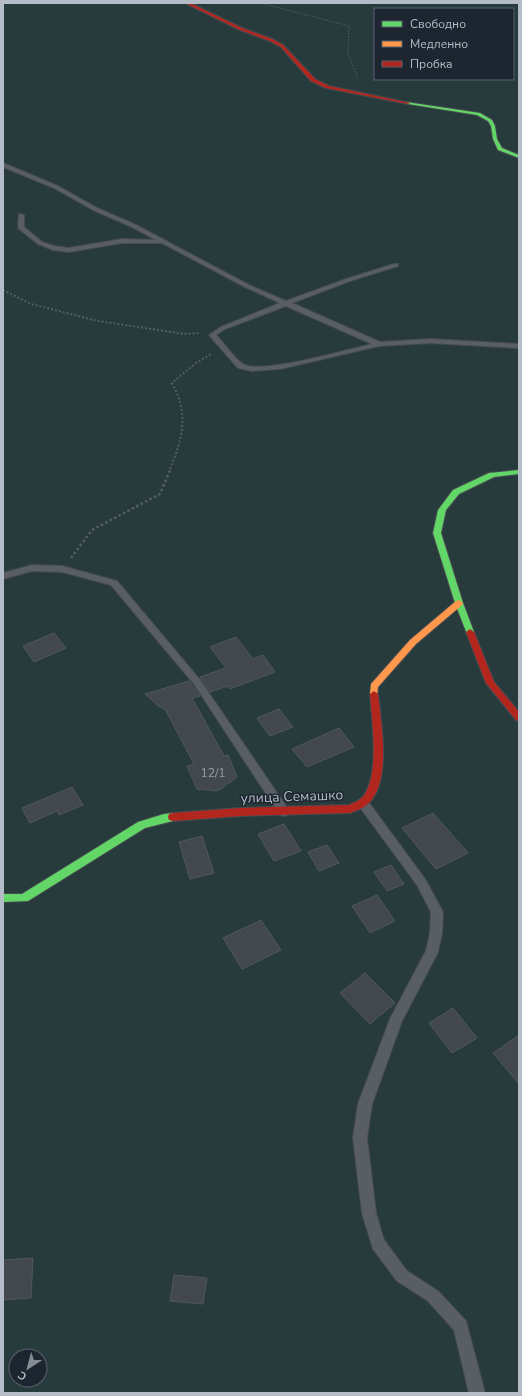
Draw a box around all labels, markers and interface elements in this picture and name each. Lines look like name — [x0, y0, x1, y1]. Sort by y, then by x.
legend — [374, 8, 514, 80]
text: Свободно — [410, 16, 466, 32]
text: Медленно — [410, 36, 468, 52]
text: Пробка — [410, 56, 453, 72]
house number: 12/1 — [201, 765, 226, 781]
street label: улица Семашко — [240, 785, 344, 808]
north arrow — [8, 1348, 48, 1388]
text: С — [15, 1367, 30, 1384]

